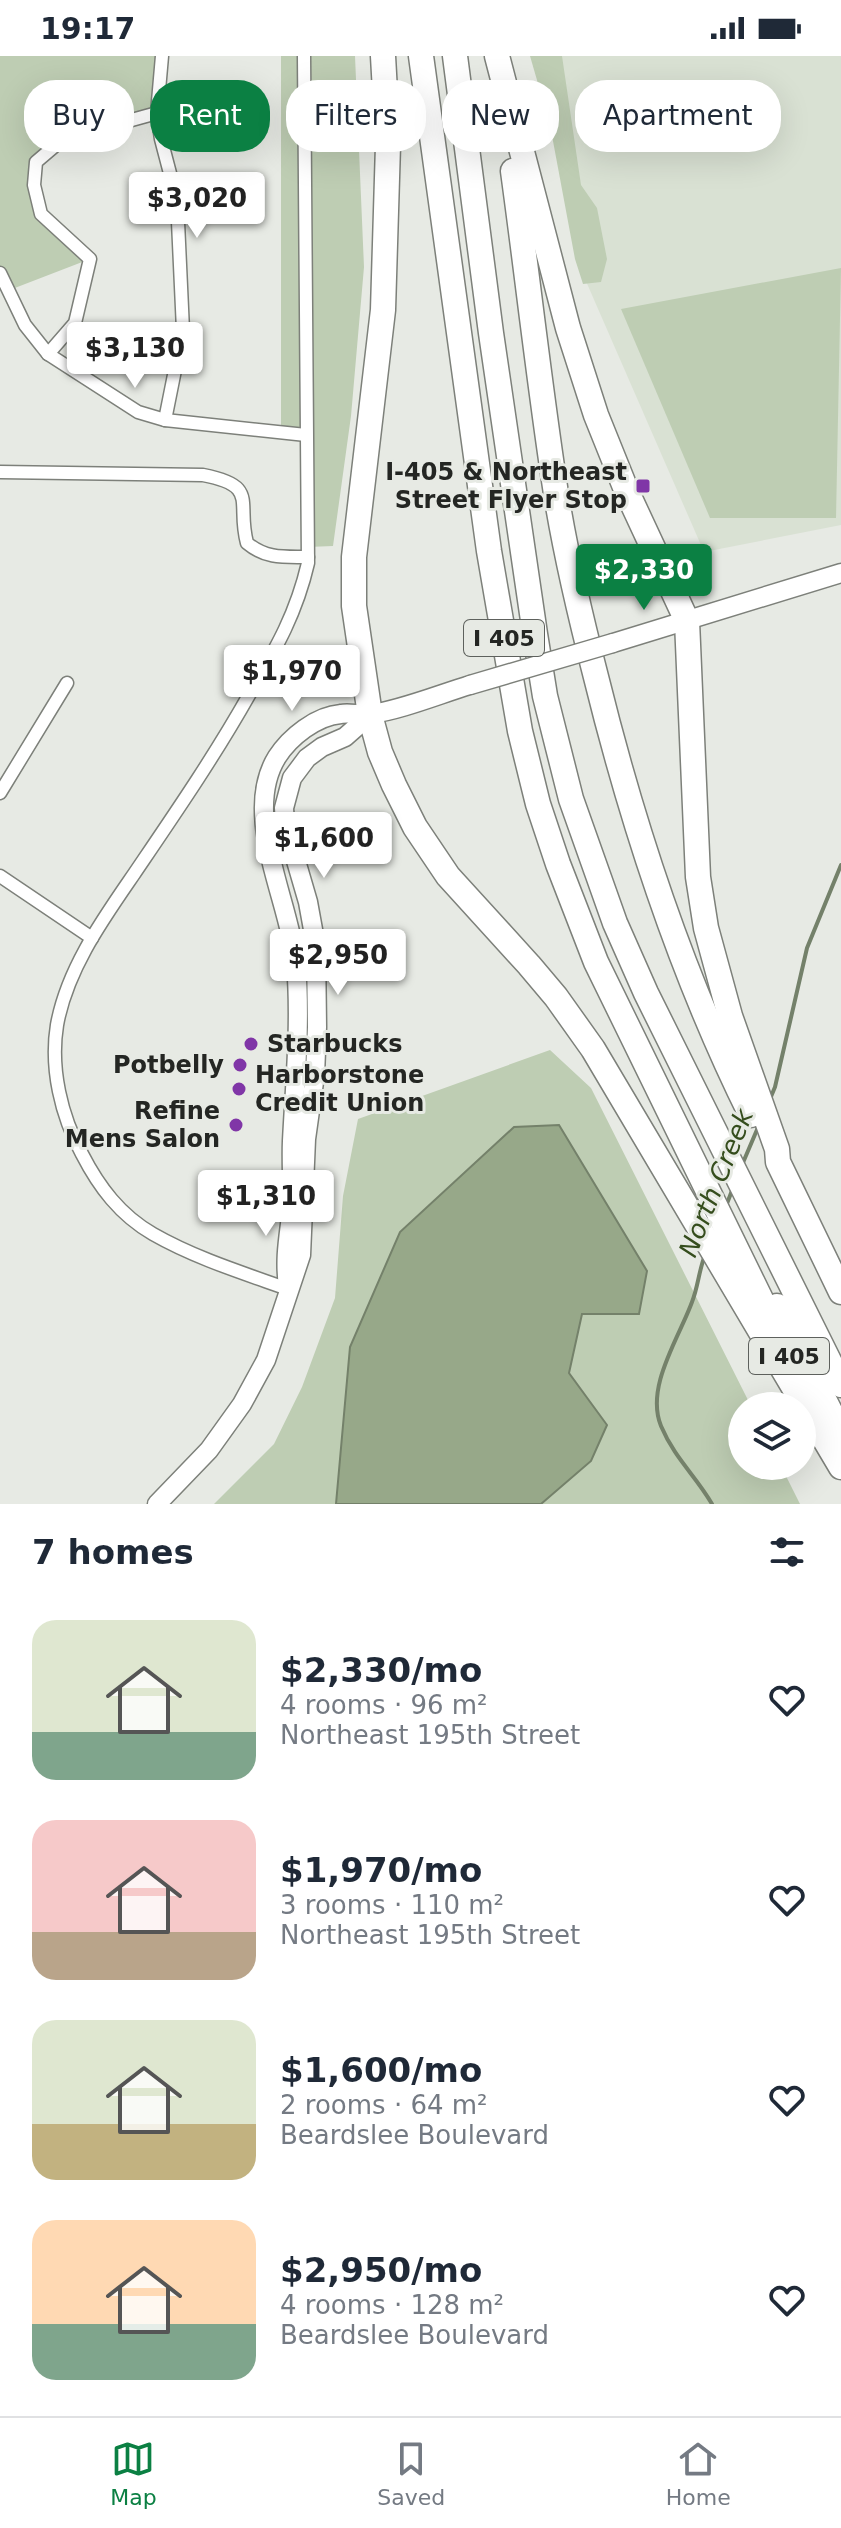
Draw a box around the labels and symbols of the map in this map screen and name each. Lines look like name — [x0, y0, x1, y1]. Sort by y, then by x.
pin: $3,020 — [132, 172, 262, 240]
pin: $3,130 — [70, 322, 200, 390]
place label: I-405 & Northeast Street Flyer Stop — [385, 458, 627, 514]
marker: I-405 & Northeast Street Flyer Stop — [634, 477, 652, 495]
pin: $2,330 — [579, 544, 709, 612]
road number: I 405 — [464, 620, 544, 656]
pin: $1,970 — [227, 645, 357, 713]
pin: $1,600 — [259, 812, 389, 880]
pin: $2,950 — [273, 929, 403, 997]
place label: Starbucks — [267, 1030, 403, 1058]
marker: Starbucks — [242, 1035, 260, 1053]
place label: Potbelly — [113, 1051, 224, 1079]
marker: Potbelly — [231, 1056, 249, 1074]
place label: Harborstone Credit Union — [255, 1061, 424, 1117]
marker: Harborstone Credit Union — [230, 1080, 248, 1098]
place label: Refine Mens Salon — [65, 1097, 220, 1153]
water label: North Creek — [673, 1104, 760, 1261]
marker: Refine Mens Salon — [227, 1116, 245, 1134]
pin: $1,310 — [201, 1170, 331, 1238]
road number: I 405 — [749, 1338, 829, 1374]

